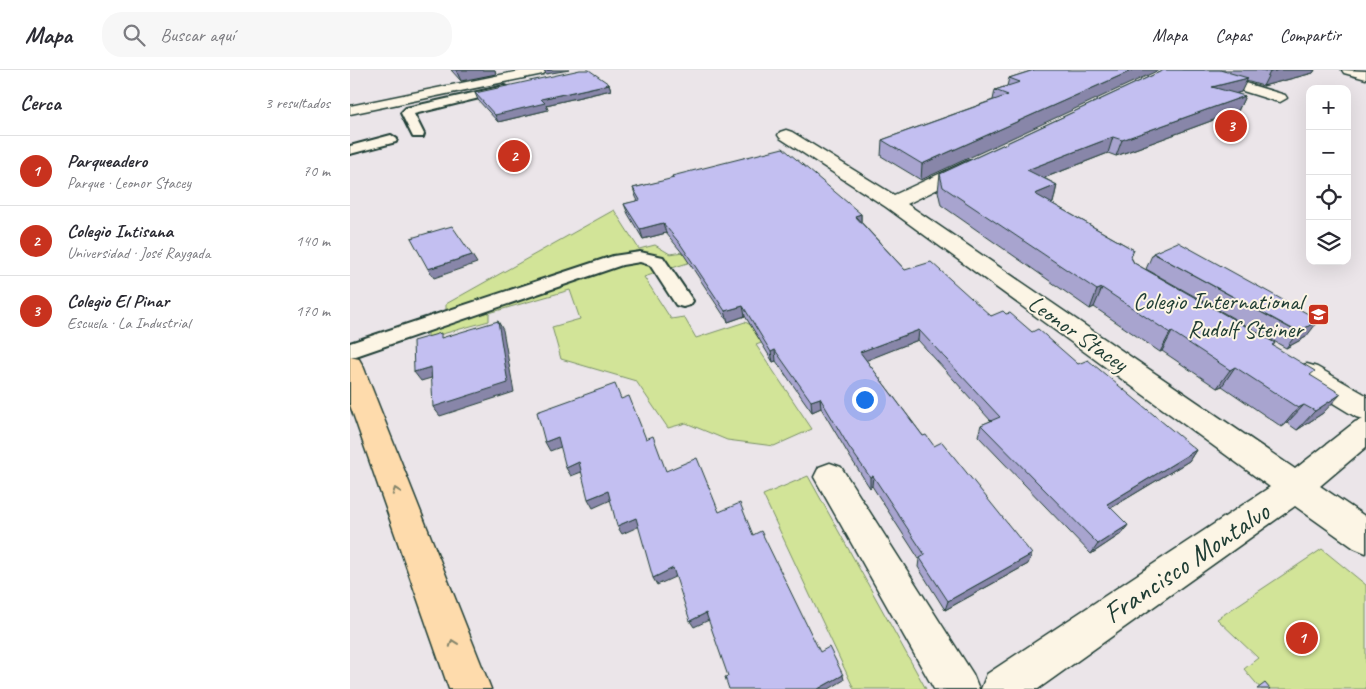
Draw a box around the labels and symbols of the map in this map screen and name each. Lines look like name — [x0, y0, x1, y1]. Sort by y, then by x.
pin: 3 — [1215, 107, 1247, 145]
pin: 2 — [498, 137, 530, 175]
place label: Colegio International Rudolf Steiner — [1133, 286, 1307, 344]
street label: Leonor Stacey — [1022, 288, 1135, 379]
school or university icon: Colegio International Rudolf Steiner — [1307, 303, 1331, 327]
your location — [852, 387, 878, 413]
one-way arrow — [392, 487, 402, 496]
street label: Francisco Montalvo — [1096, 492, 1278, 632]
pin: 1 — [1286, 619, 1318, 657]
one-way arrow — [449, 639, 459, 648]

